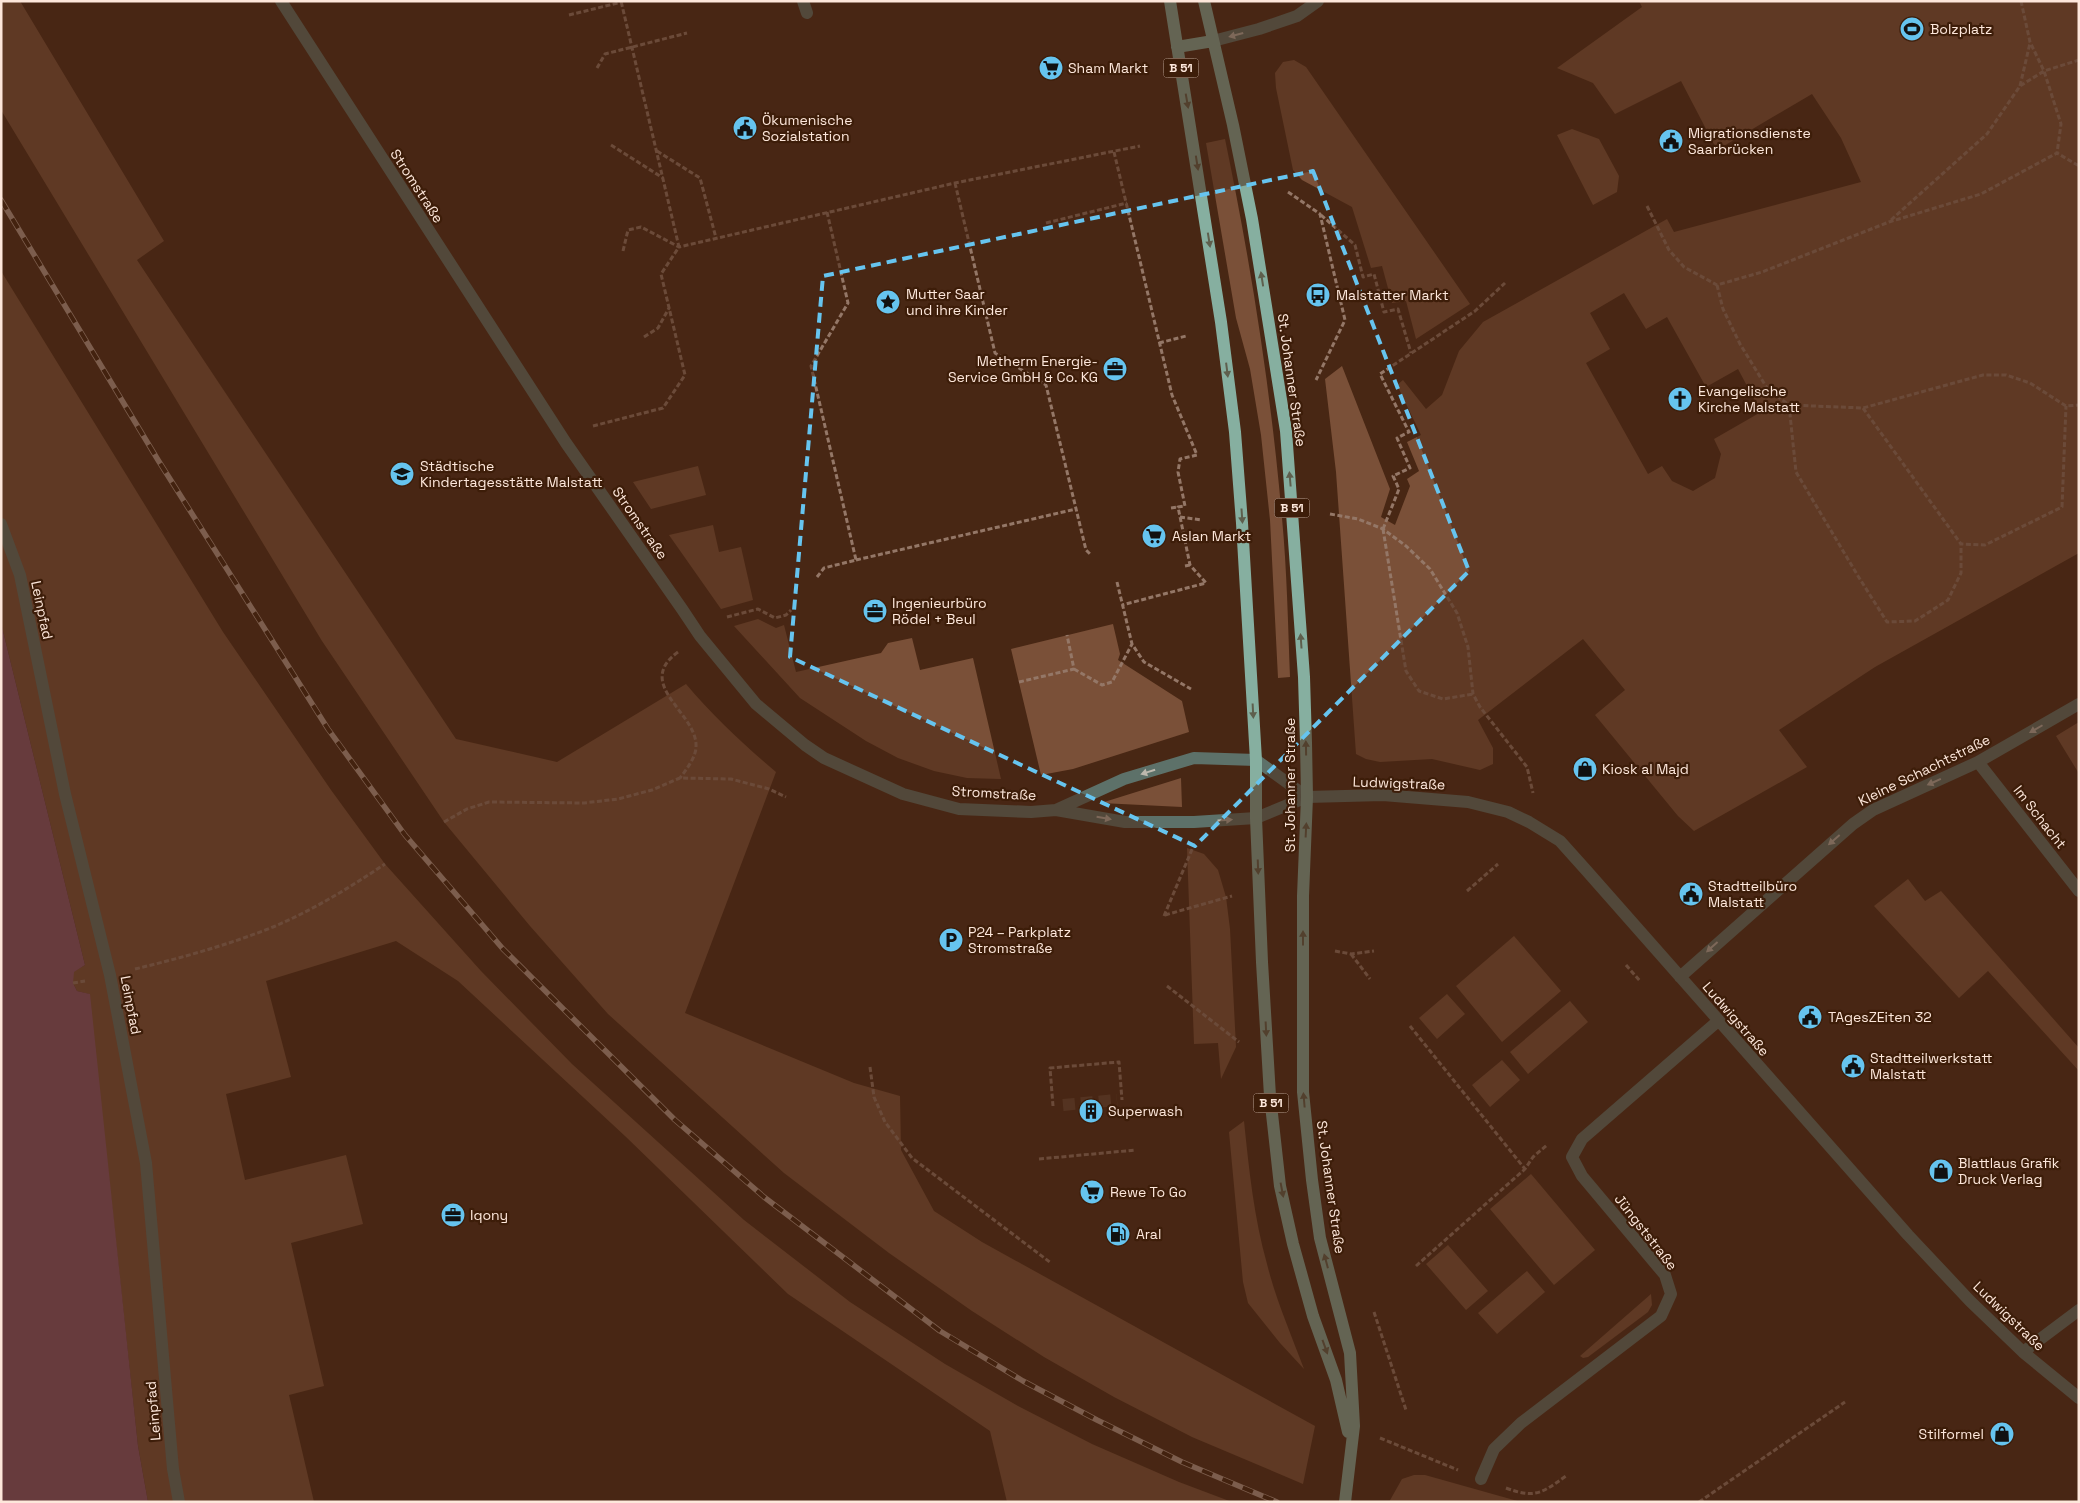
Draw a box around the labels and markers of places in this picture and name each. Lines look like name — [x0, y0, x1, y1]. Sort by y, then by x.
sports icon: Bolzplatz — [1899, 16, 1925, 42]
place label: Bolzplatz — [1930, 20, 1992, 38]
supermarket icon: Sham Markt — [1038, 55, 1064, 81]
place label: Sham Markt — [1068, 59, 1148, 77]
place label: Ökumenische Sozialstation — [762, 111, 852, 145]
public building icon: Ökumenische Sozialstation — [732, 115, 758, 141]
place label: Migrationsdienste Saarbrücken — [1688, 124, 1811, 158]
public building icon: Migrationsdienste Saarbrücken — [1658, 128, 1684, 154]
bus stop icon: Malstatter Markt — [1305, 282, 1331, 308]
place label: Mutter Saar und ihre Kinder — [906, 285, 1008, 319]
place label: Malstatter Markt — [1336, 286, 1449, 304]
place icon: Mutter Saar und ihre Kinder — [875, 289, 901, 315]
place label: Metherm Energie- Service GmbH & Co. KG — [948, 352, 1098, 386]
office icon: Metherm Energie- Service GmbH & Co. KG — [1102, 356, 1128, 382]
place label: Evangelische Kirche Malstatt — [1698, 382, 1800, 416]
church icon: Evangelische Kirche Malstatt — [1667, 386, 1693, 412]
place label: Städtische Kindertagesstätte Malstatt — [420, 457, 603, 491]
school or university icon: Städtische Kindertagesstätte Malstatt — [389, 461, 415, 487]
supermarket icon: Aslan Markt — [1141, 523, 1167, 549]
place label: Aslan Markt — [1172, 527, 1251, 545]
place label: Ingenieurbüro Rödel + Beul — [892, 594, 987, 628]
office icon: Ingenieurbüro Rödel + Beul — [862, 598, 888, 624]
shop icon: Kiosk al Majd — [1572, 756, 1598, 782]
place label: Kiosk al Majd — [1602, 760, 1689, 778]
place label: Stadtteilbüro Malstatt — [1708, 877, 1797, 911]
public building icon: Stadtteilbüro Malstatt — [1678, 881, 1704, 907]
place label: P24 – Parkplatz Stromstraße — [968, 923, 1071, 957]
parking icon: P24 – Parkplatz Stromstraße — [938, 927, 964, 953]
public building icon: TAgesZEiten 32 — [1797, 1004, 1823, 1030]
place label: TAgesZEiten 32 — [1828, 1008, 1932, 1026]
place label: Stadtteilwerkstatt Malstatt — [1870, 1049, 1993, 1083]
public building icon: Stadtteilwerkstatt Malstatt — [1840, 1053, 1866, 1079]
building icon: Superwash — [1078, 1098, 1104, 1124]
place label: Superwash — [1108, 1102, 1183, 1120]
place label: Blattlaus Grafik Druck Verlag — [1958, 1154, 2060, 1188]
shop icon: Blattlaus Grafik Druck Verlag — [1928, 1158, 1954, 1184]
supermarket icon: Rewe To Go — [1079, 1179, 1105, 1205]
place label: Rewe To Go — [1110, 1183, 1187, 1201]
office icon: Iqony — [440, 1202, 466, 1228]
place label: Iqony — [470, 1206, 508, 1224]
fuel station icon: Aral — [1105, 1221, 1131, 1247]
place label: Aral — [1136, 1225, 1161, 1243]
shop icon: Stilformel — [1989, 1421, 2015, 1447]
place label: Stilformel — [1919, 1425, 1984, 1443]

